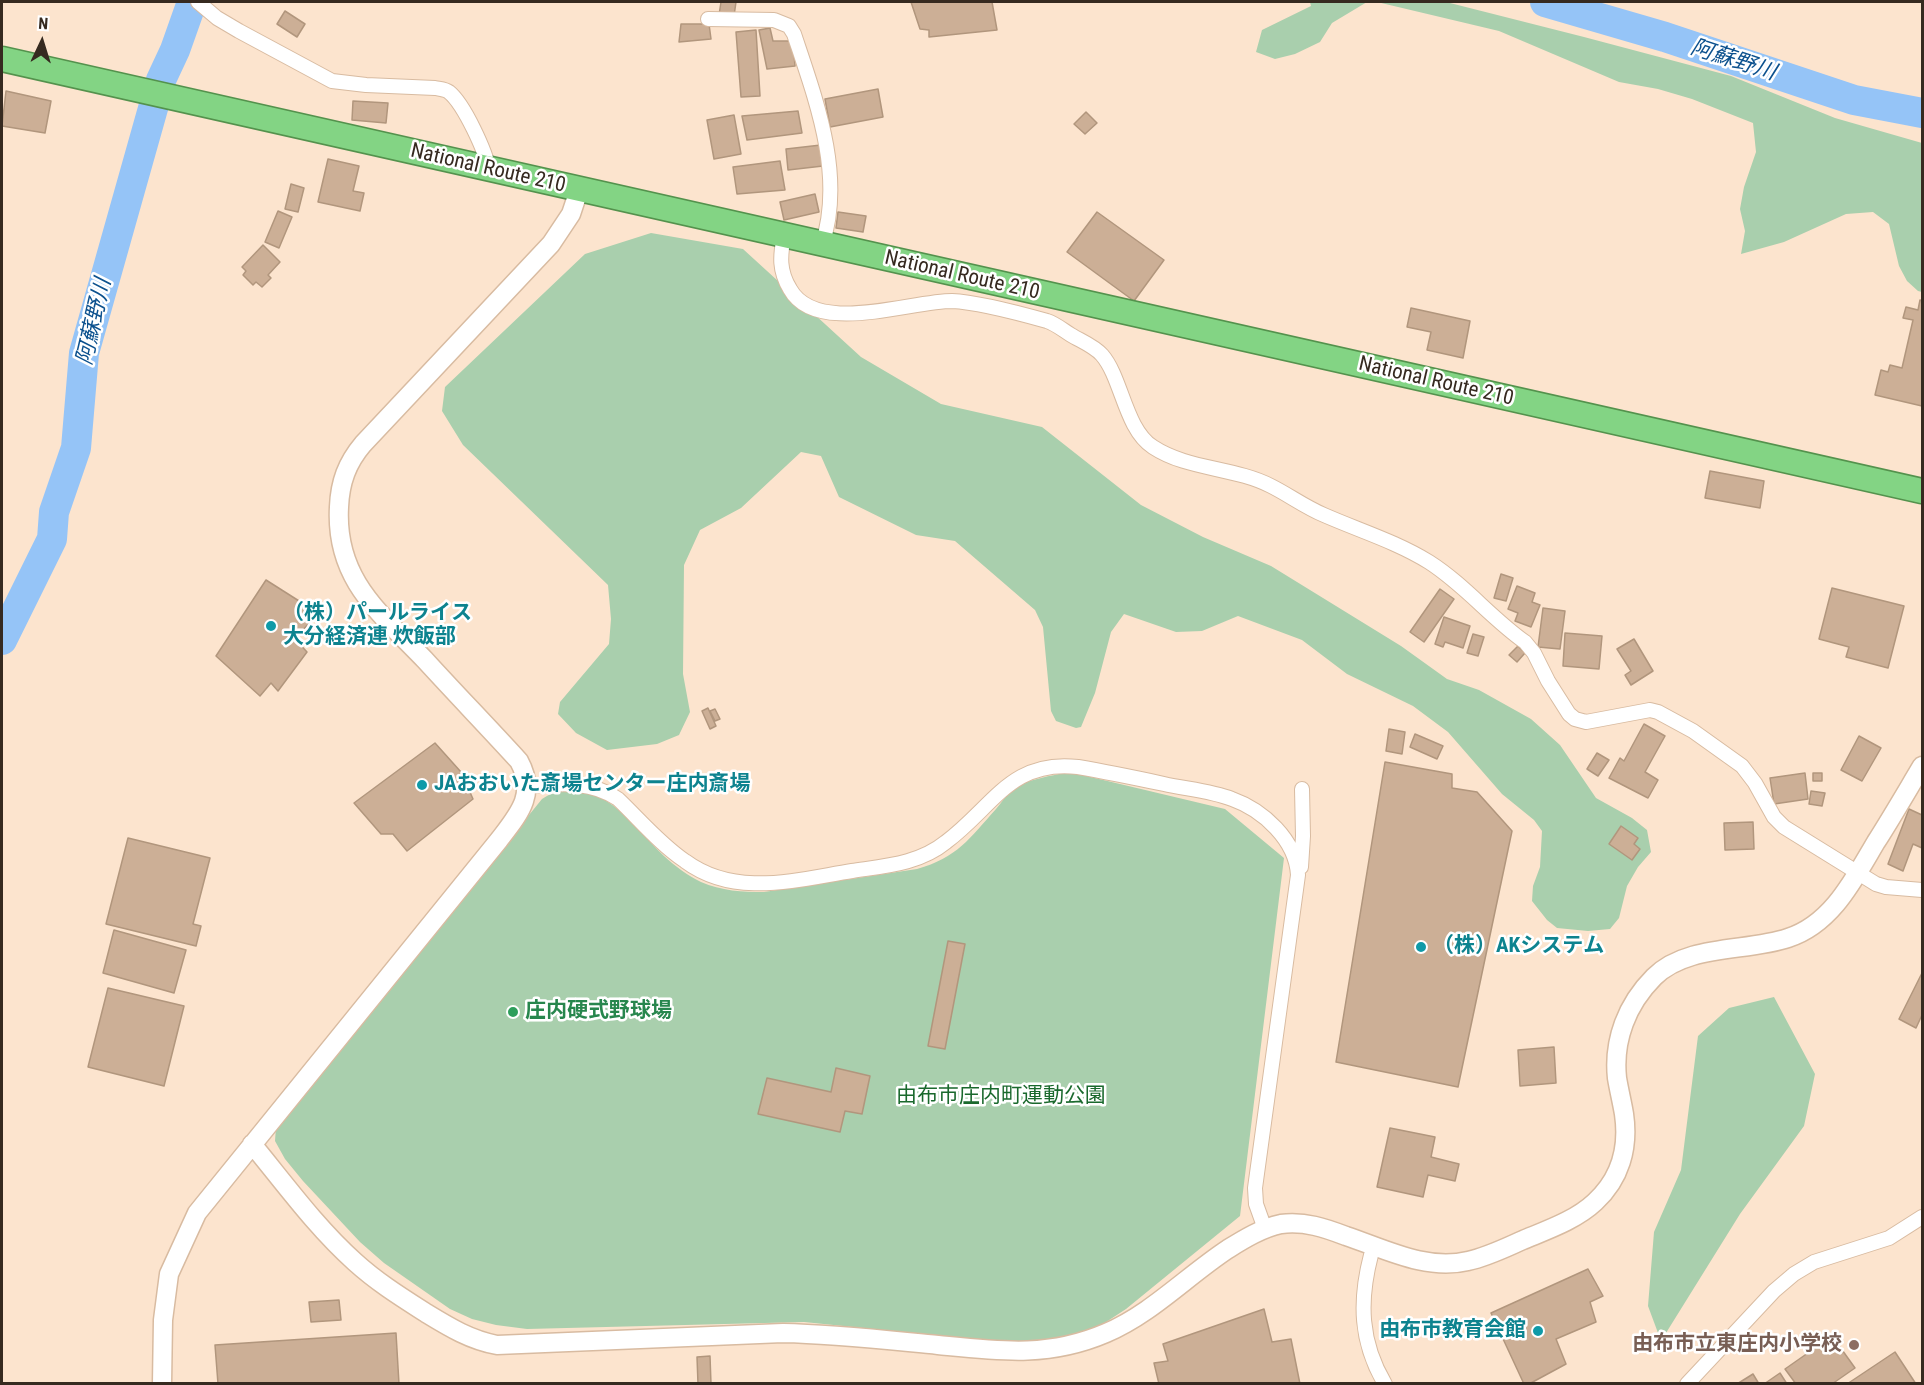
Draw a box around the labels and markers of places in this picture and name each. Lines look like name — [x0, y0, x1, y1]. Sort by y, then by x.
place label: （株）パールライス 大分経済連 炊飯部 — [283, 601, 472, 651]
marker: （株）パールライス 大分経済連 炊飯部 — [264, 619, 278, 633]
place label: JAおおいた斎場センター庄内斎場 — [434, 772, 751, 798]
marker: JAおおいた斎場センター庄内斎場 — [415, 778, 429, 792]
place label: （株）AKシステム — [1433, 934, 1604, 960]
marker: （株）AKシステム — [1414, 940, 1428, 954]
place label: 庄内硬式野球場 — [525, 999, 672, 1025]
marker: 庄内硬式野球場 — [506, 1005, 520, 1019]
place label: 由布市教育会館 — [1379, 1318, 1526, 1344]
marker: 由布市教育会館 — [1531, 1324, 1545, 1338]
place label: 由布市立東庄内小学校 — [1632, 1332, 1842, 1358]
marker: 由布市立東庄内小学校 — [1847, 1338, 1861, 1352]

